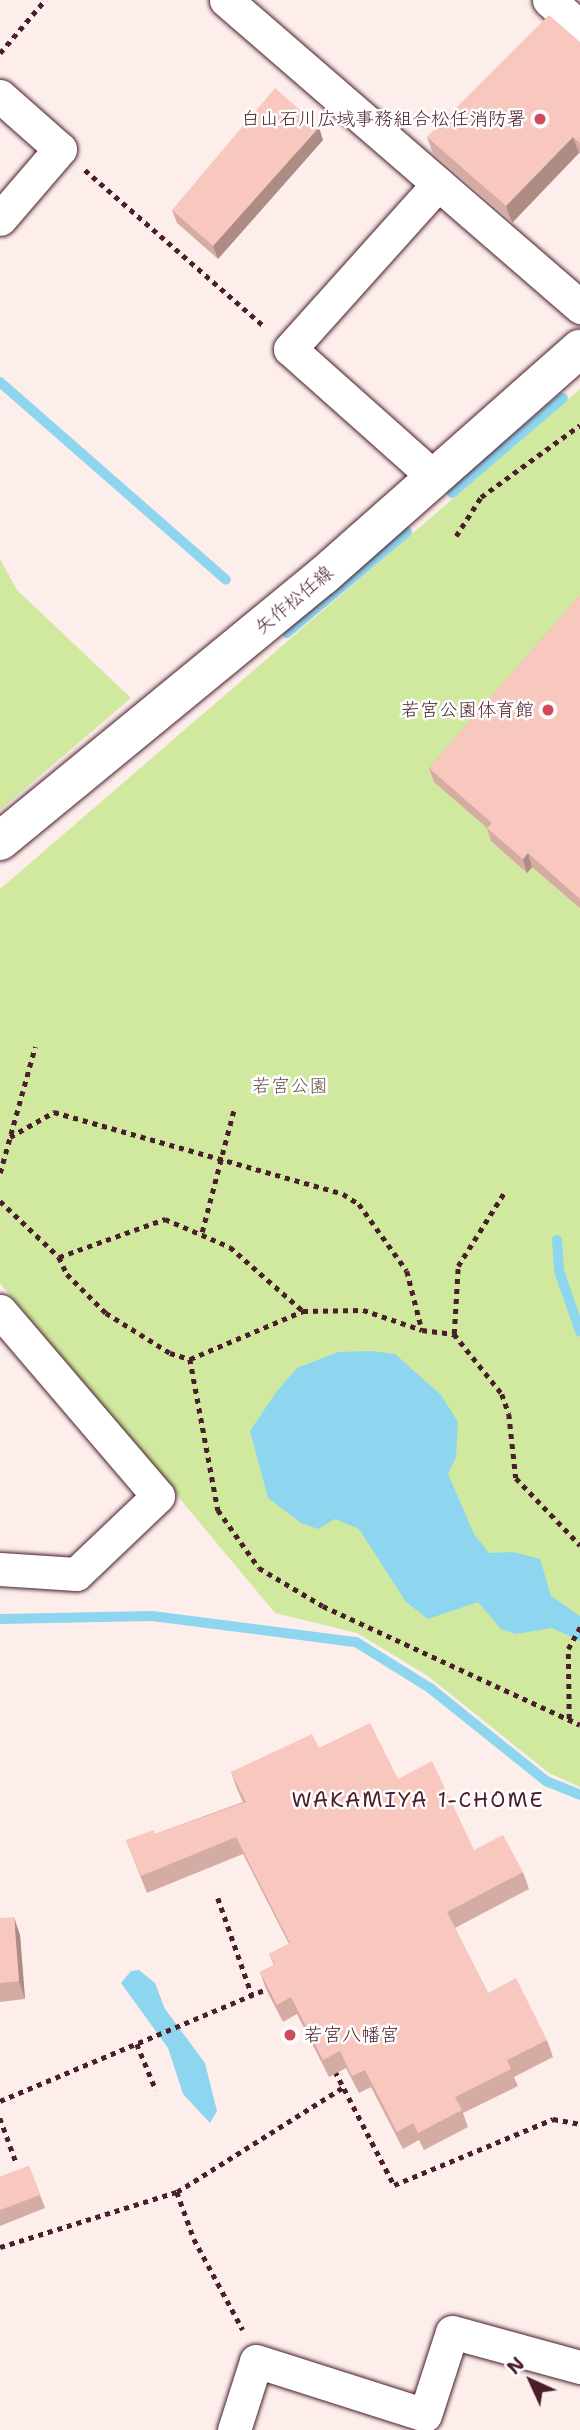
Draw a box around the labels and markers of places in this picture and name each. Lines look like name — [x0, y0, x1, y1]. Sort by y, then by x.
place label: 白山石川広域事務組合松任消防署 — [241, 108, 526, 130]
marker: 白山石川広域事務組合松任消防署 — [532, 111, 548, 127]
place label: 若宮公園体育館 — [401, 699, 534, 721]
marker: 若宮公園体育館 — [540, 702, 556, 718]
place label: 若宮八幡宮 — [304, 2024, 399, 2046]
marker: 若宮八幡宮 — [282, 2027, 298, 2043]

